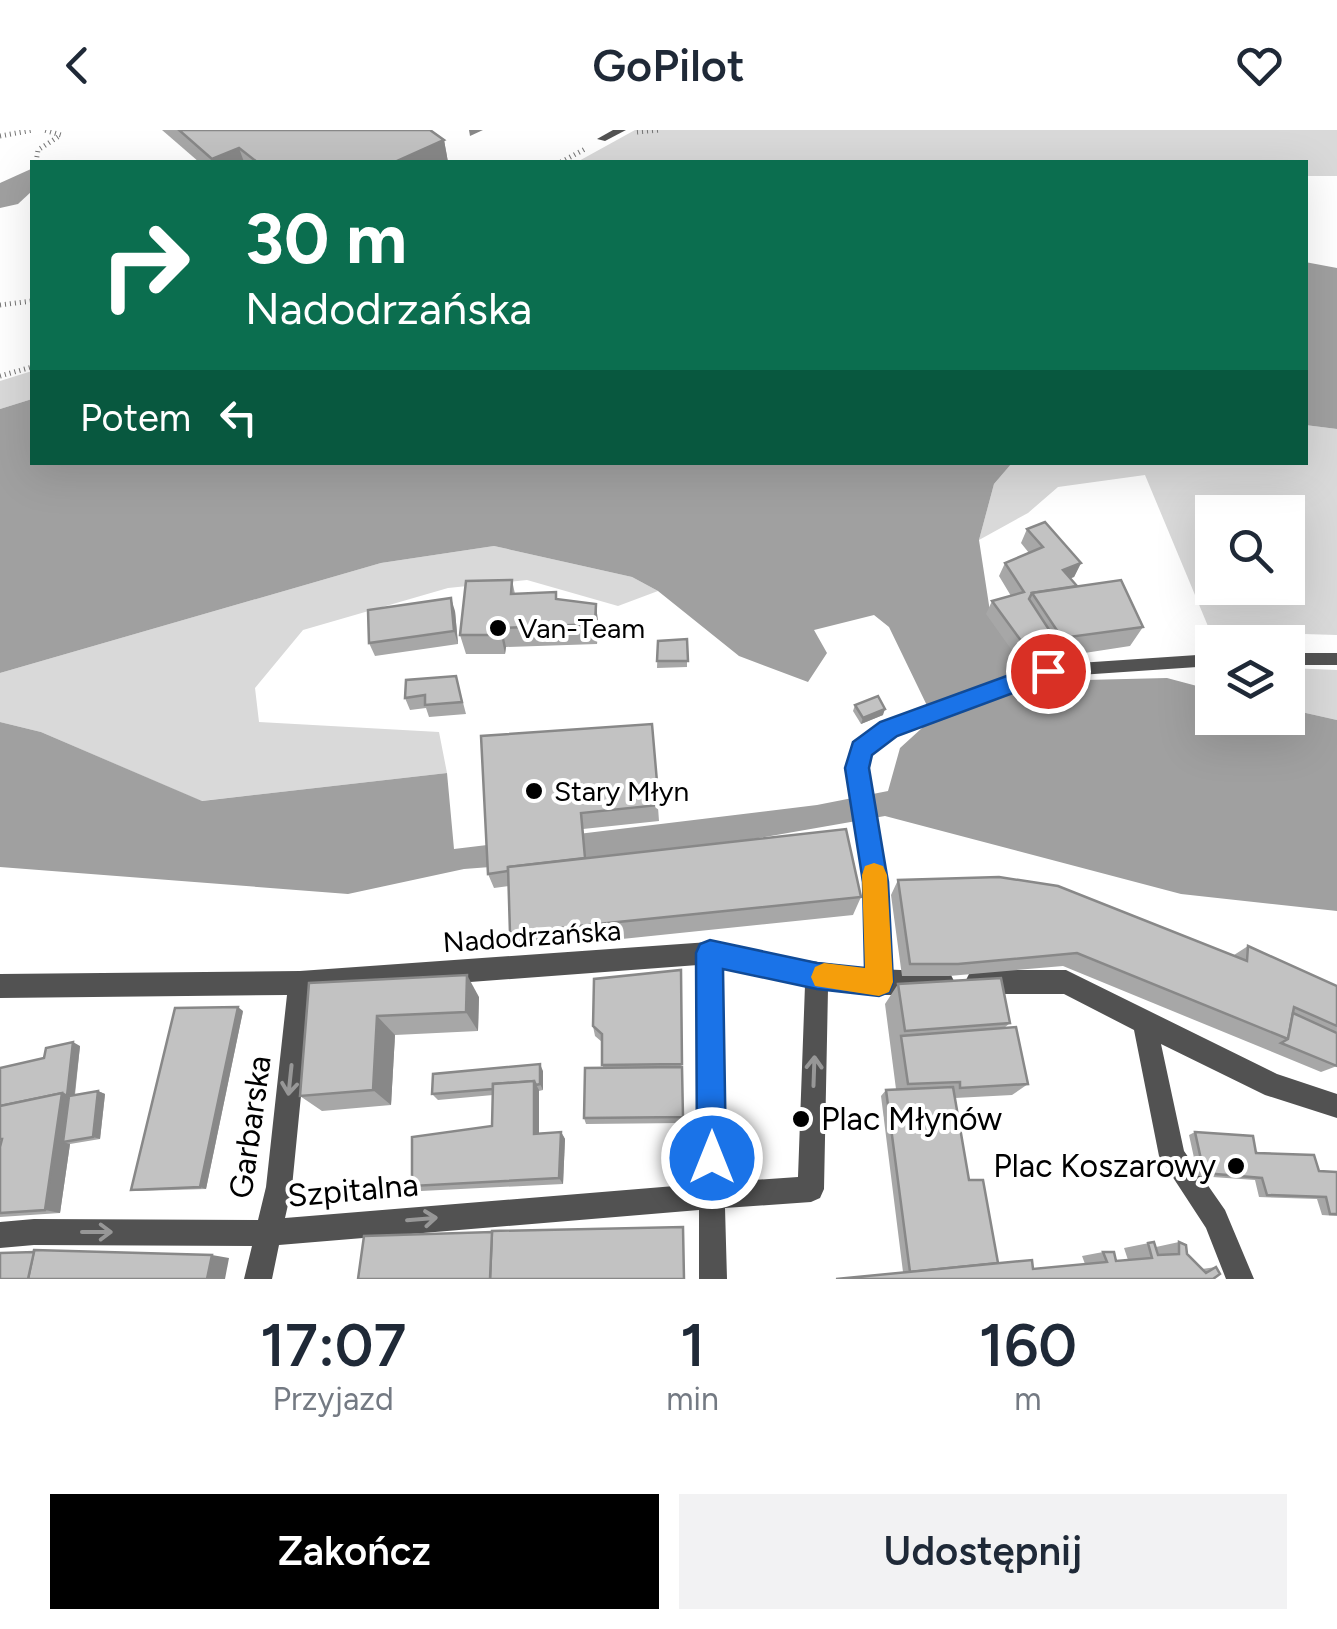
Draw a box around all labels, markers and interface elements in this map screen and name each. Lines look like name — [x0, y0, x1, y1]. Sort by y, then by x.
icon: back — [50, 38, 105, 93]
text: GoPilot — [592, 38, 745, 92]
icon: heart — [1232, 38, 1287, 93]
text: 30 m — [245, 196, 407, 281]
icon: right — [80, 200, 210, 330]
text: Nadodrzańska — [245, 281, 532, 335]
icon: left — [211, 390, 266, 445]
text: Potem — [80, 395, 191, 441]
map controls — [1195, 495, 1305, 735]
button: search — [1195, 495, 1305, 605]
place label: Van-Team — [518, 611, 645, 645]
marker: Van-Team — [487, 617, 509, 639]
button: layers — [1195, 625, 1305, 735]
pin — [1006, 629, 1091, 714]
icon: arrive — [1021, 644, 1076, 699]
place label: Stary Młyn — [554, 774, 689, 808]
marker: Stary Młyn — [523, 780, 545, 802]
street label: Nadodrzańska — [442, 913, 622, 959]
street label: Garbarska — [221, 1053, 279, 1201]
one-way arrow — [804, 1055, 823, 1087]
one-way arrow — [280, 1064, 299, 1096]
place label: Plac Młynów — [821, 1100, 1002, 1138]
position arrow — [660, 1106, 764, 1210]
marker: Plac Młynów — [790, 1108, 812, 1130]
place label: Plac Koszarowy — [993, 1147, 1216, 1185]
marker: Plac Koszarowy — [1225, 1155, 1247, 1177]
street label: Szpitalna — [286, 1165, 420, 1215]
one-way arrow — [405, 1209, 437, 1228]
one-way arrow — [80, 1222, 113, 1242]
text: 17:07 — [260, 1309, 406, 1381]
text: 1 — [680, 1309, 705, 1381]
text: 160 — [979, 1309, 1077, 1381]
text: Przyjazd — [273, 1380, 394, 1418]
text: min — [666, 1380, 719, 1418]
text: m — [1014, 1380, 1042, 1418]
button: Zakończ — [50, 1494, 659, 1609]
button: Udostępnij — [679, 1494, 1287, 1609]

